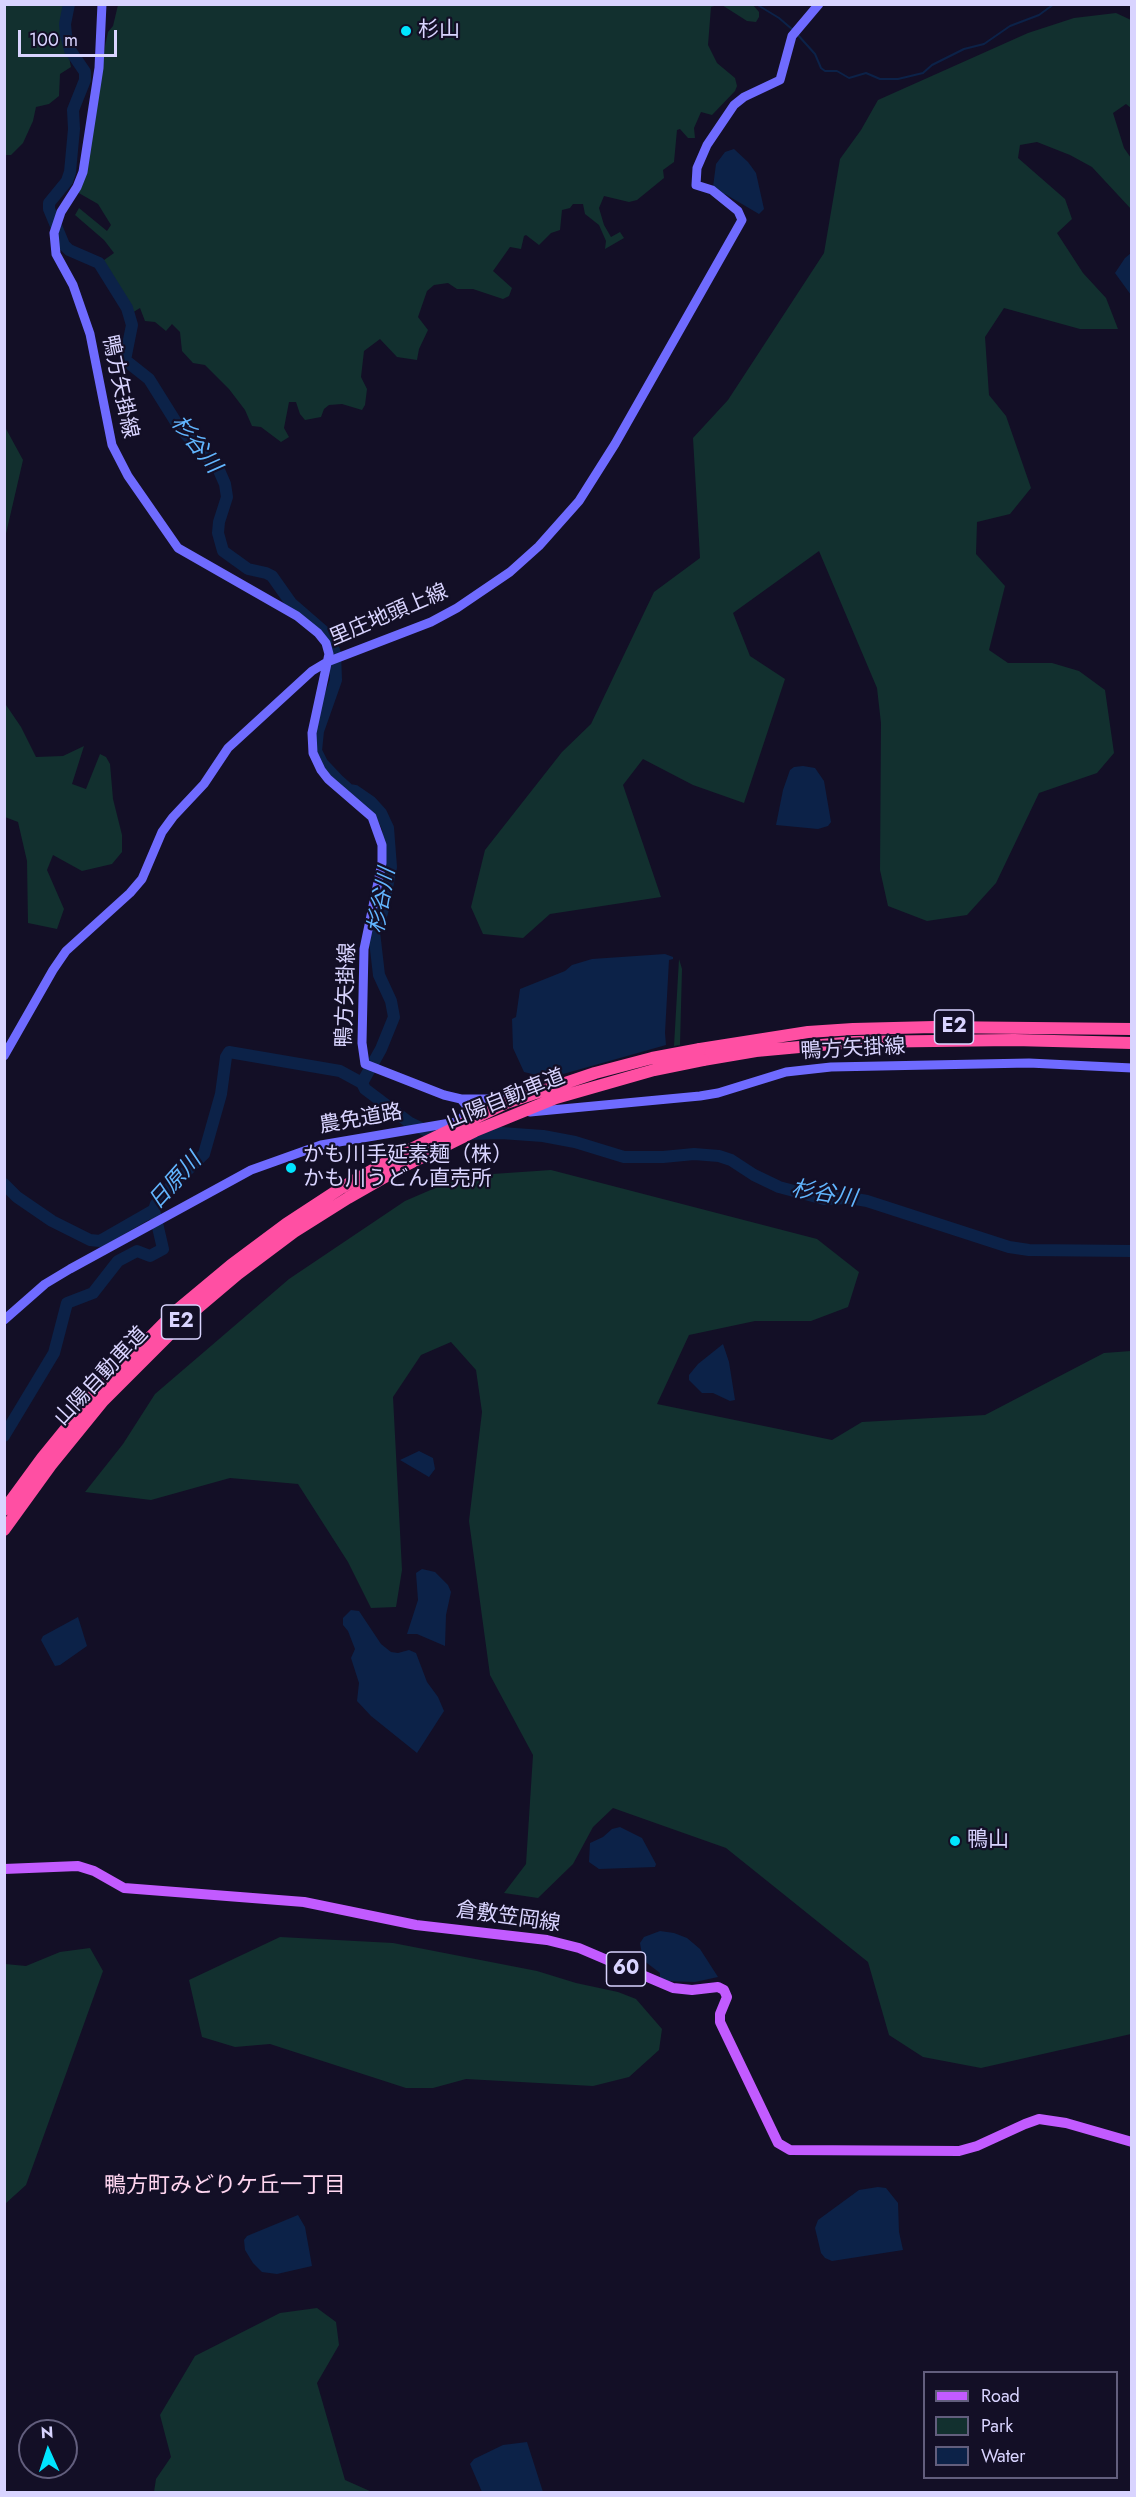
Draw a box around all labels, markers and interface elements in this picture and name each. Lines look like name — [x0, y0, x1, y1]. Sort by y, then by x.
scale bar — [21, 18, 120, 56]
place label: 杉山 — [418, 18, 460, 44]
marker: 杉山 — [399, 24, 413, 38]
text: 100 m — [29, 27, 78, 53]
street label: 鴨方矢掛線 — [96, 333, 142, 441]
water label: 杉谷川 — [164, 411, 226, 479]
street label: 里庄地頭上線 — [326, 580, 452, 652]
water label: 杉谷川 — [364, 866, 402, 936]
street label: 鴨方矢掛線 — [333, 942, 361, 1048]
road number: E2 — [934, 1010, 974, 1044]
street label: 鴨方矢掛線 — [800, 1035, 906, 1065]
street label: 山陽自動車道 — [443, 1065, 569, 1135]
street label: 農免道路 — [317, 1100, 405, 1140]
place label: かも川手延素麺（株） かも川うどん直売所 — [303, 1143, 513, 1193]
water label: 日原川 — [144, 1149, 208, 1215]
marker: かも川手延素麺（株） かも川うどん直売所 — [284, 1161, 298, 1175]
water label: 杉谷川 — [789, 1177, 859, 1213]
road number: E2 — [162, 1305, 201, 1339]
street label: 山陽自動車道 — [50, 1322, 154, 1432]
place label: 鴨山 — [967, 1828, 1009, 1854]
marker: 鴨山 — [948, 1834, 962, 1848]
street label: 倉敷笠岡線 — [454, 1898, 562, 1938]
road number: 60 — [606, 1952, 646, 1986]
district label: 鴨方町みどりケ丘一丁目 — [104, 2174, 346, 2200]
legend — [923, 2371, 1118, 2479]
text: Road — [981, 2383, 1020, 2409]
text: Park — [981, 2413, 1013, 2439]
north arrow — [18, 2419, 78, 2479]
text: N — [40, 2421, 54, 2444]
text: Water — [981, 2443, 1025, 2469]

